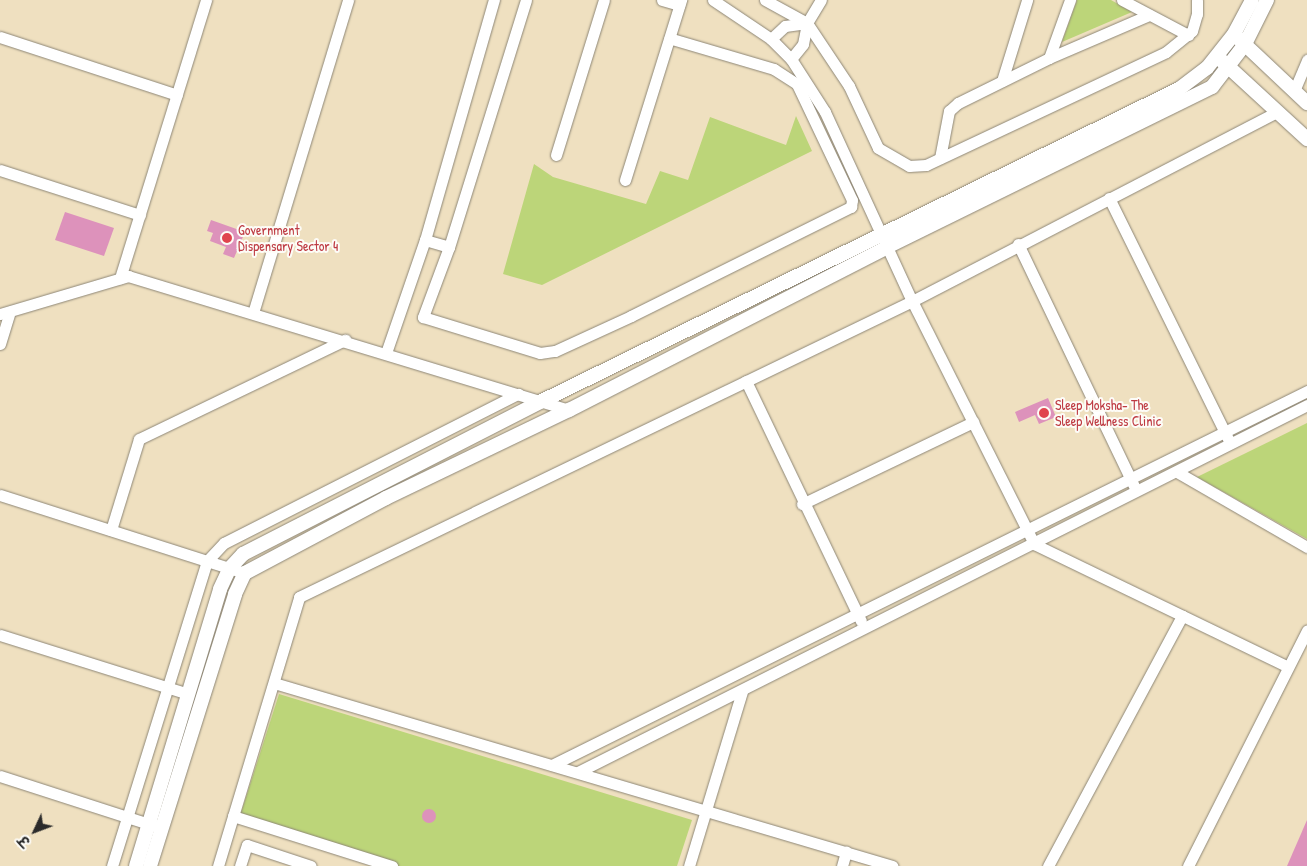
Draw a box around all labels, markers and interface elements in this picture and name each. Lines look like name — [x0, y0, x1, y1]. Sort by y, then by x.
place label: Government Dispensary Sector 4 — [238, 222, 338, 254]
marker: Government Dispensary Sector 4 — [220, 231, 234, 245]
place label: Sleep Moksha- The Sleep Wellness Clinic — [1055, 397, 1161, 430]
marker: Sleep Moksha- The Sleep Wellness Clinic — [1037, 406, 1051, 420]
north arrow — [10, 806, 60, 856]
text: उ — [14, 832, 34, 851]

